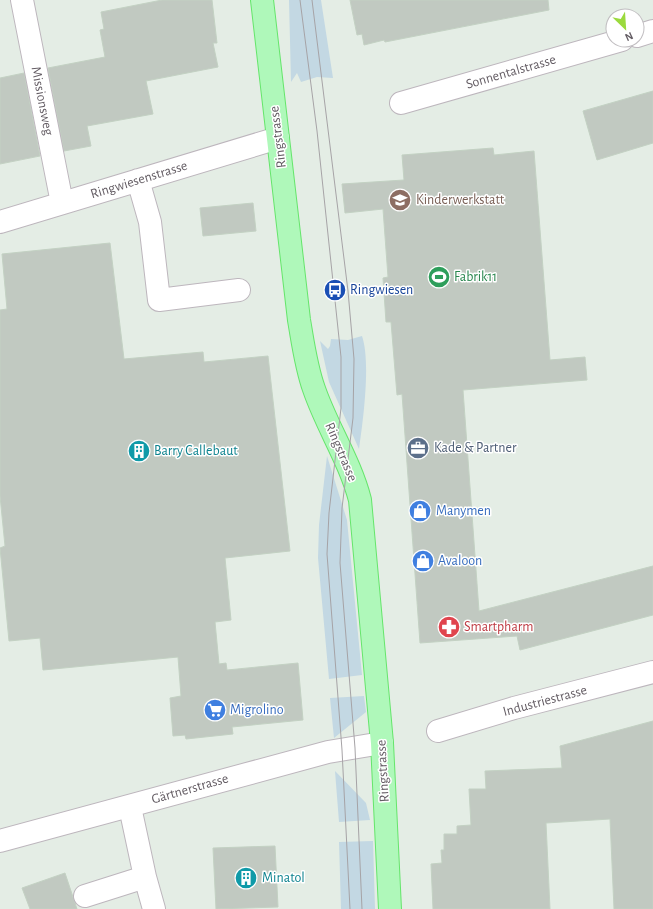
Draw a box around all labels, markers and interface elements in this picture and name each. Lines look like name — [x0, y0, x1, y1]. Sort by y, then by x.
north arrow — [605, 8, 645, 48]
text: N — [623, 30, 635, 43]
street label: Sonnentalstrasse — [464, 52, 558, 92]
street label: Missionsweg — [28, 65, 56, 137]
street label: Ringstrasse — [267, 105, 289, 169]
street label: Ringwiesenstrasse — [89, 159, 189, 201]
school or university icon: Kinderwerkstatt — [387, 187, 413, 213]
place label: Kinderwerkstatt — [416, 193, 505, 207]
sports icon: Fabrik11 — [426, 264, 452, 290]
place label: Fabrik11 — [454, 270, 497, 284]
bus stop icon: Ringwiesen — [322, 277, 348, 303]
place label: Ringwiesen — [350, 283, 413, 297]
street label: Ringstrasse — [322, 420, 360, 484]
office icon: Kade & Partner — [405, 435, 431, 461]
building icon: Barry Callebaut — [126, 438, 152, 464]
place label: Kade & Partner — [434, 441, 517, 455]
place label: Barry Callebaut — [154, 444, 238, 458]
shop icon: Manymen — [407, 498, 433, 524]
place label: Manymen — [436, 504, 491, 518]
shop icon: Avaloon — [410, 548, 436, 574]
place label: Avaloon — [438, 554, 482, 568]
pharmacy icon: Smartpharm — [436, 614, 462, 640]
place label: Smartpharm — [464, 620, 533, 634]
street label: Industriestrasse — [501, 683, 589, 719]
supermarket icon: Migrolino — [202, 697, 228, 723]
place label: Migrolino — [230, 703, 284, 717]
street label: Ringstrasse — [374, 739, 392, 803]
street label: Gärtnerstrasse — [150, 771, 230, 807]
building icon: Minatol — [233, 865, 259, 891]
place label: Minatol — [262, 871, 305, 885]

